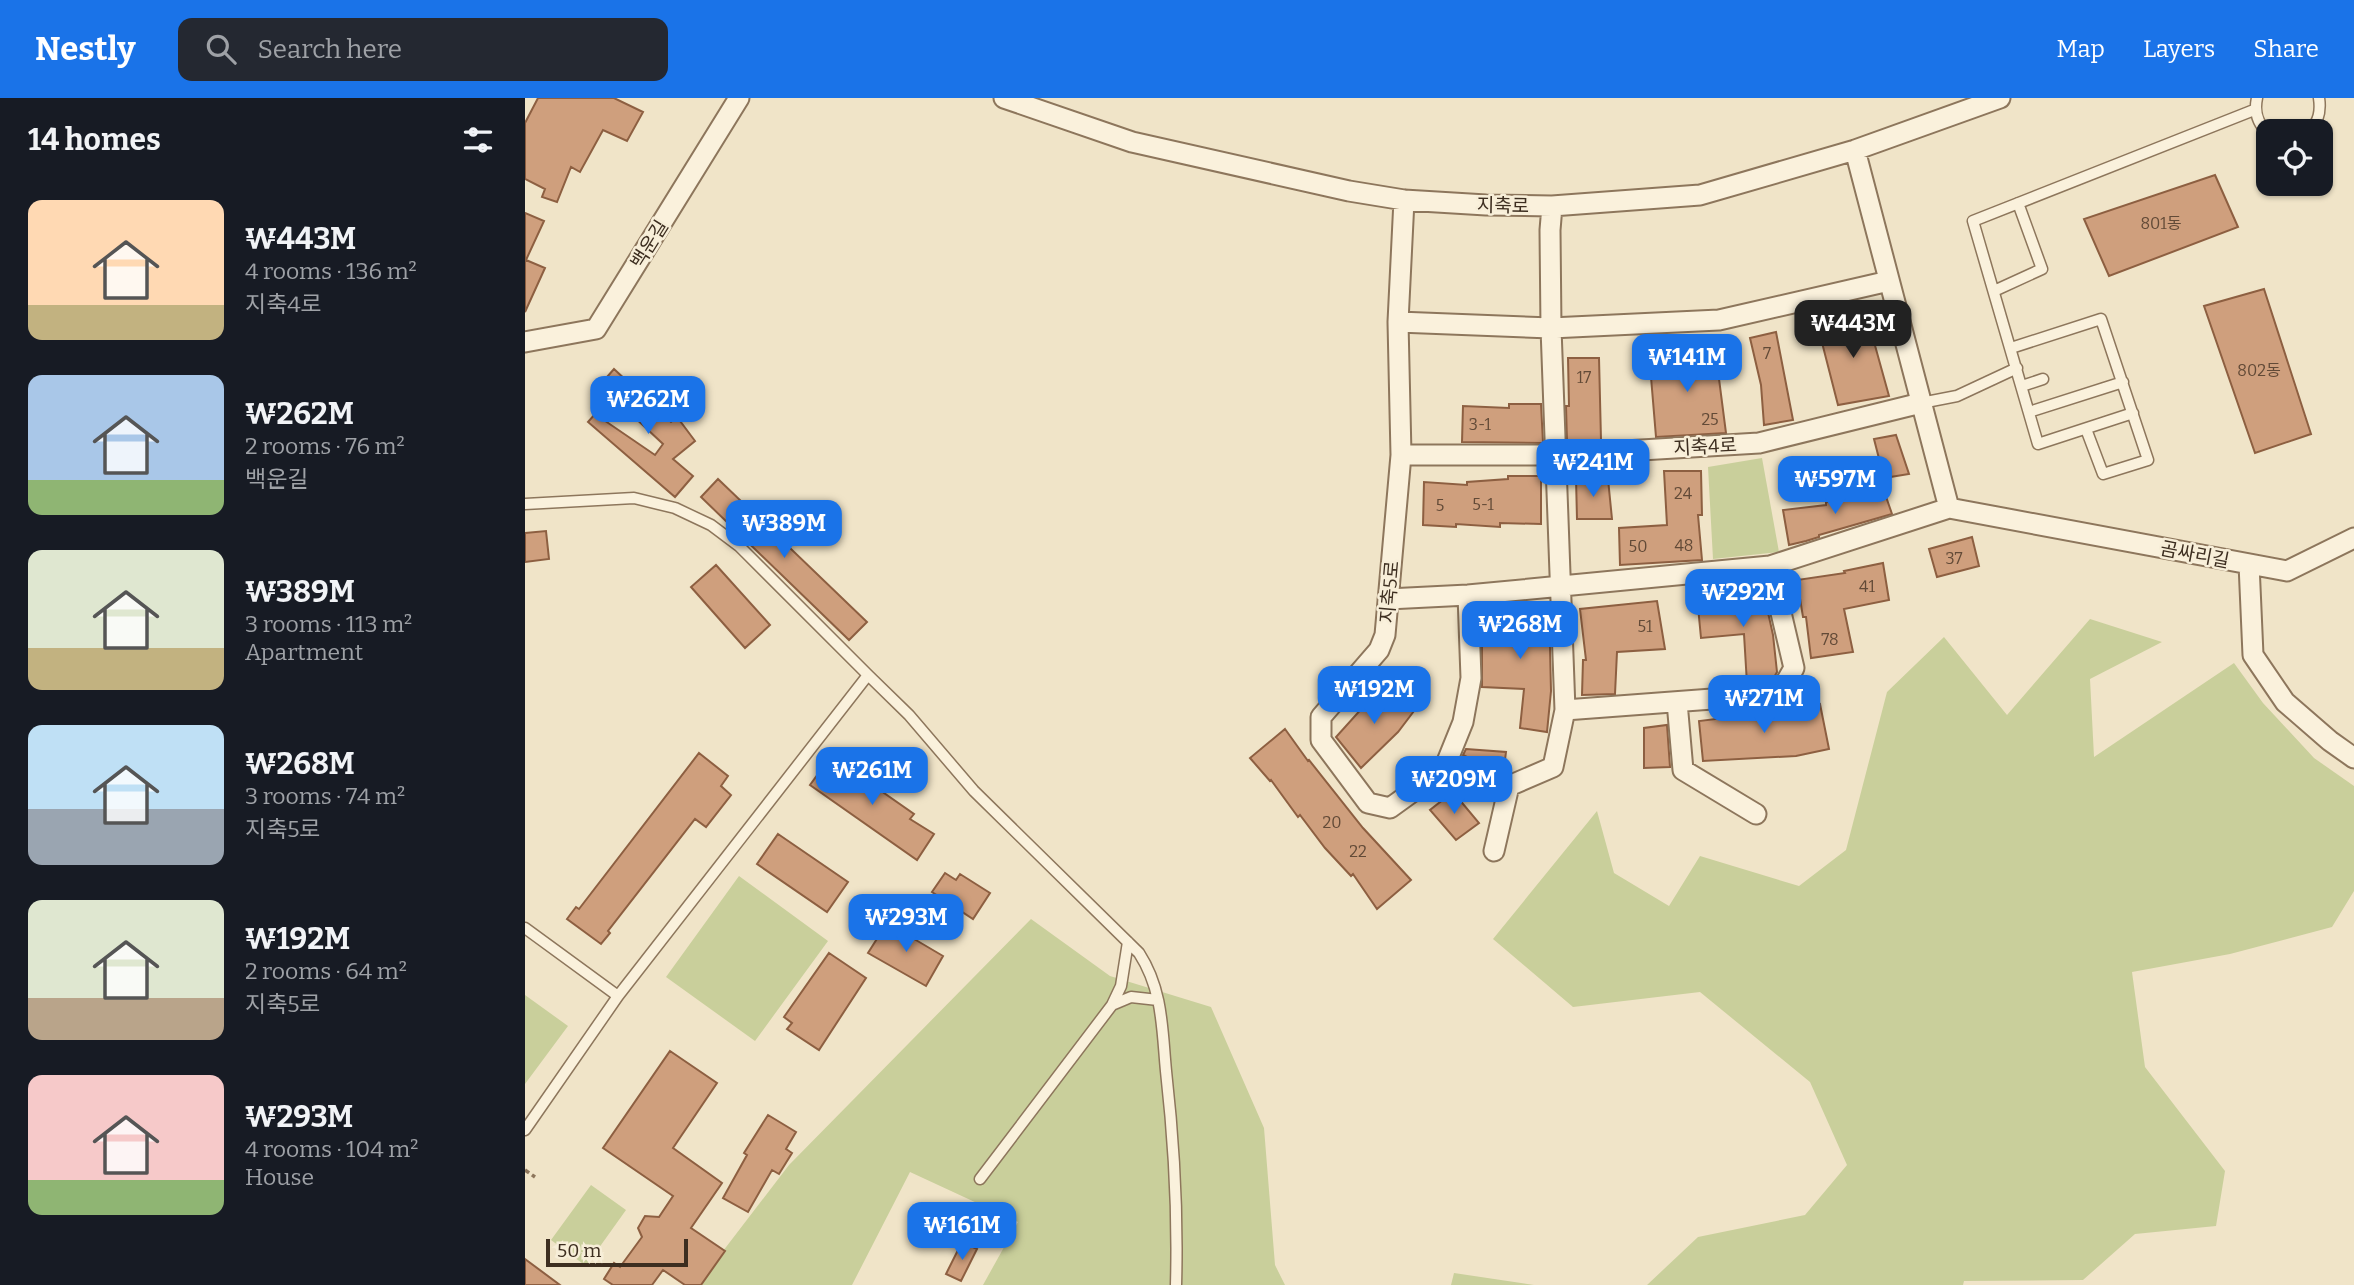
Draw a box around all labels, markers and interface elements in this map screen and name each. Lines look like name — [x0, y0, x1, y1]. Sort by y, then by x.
search box — [178, 18, 668, 81]
text: Nestly — [35, 29, 136, 69]
icon: search — [202, 30, 240, 68]
text: Search here — [258, 34, 402, 65]
text: Map — [2057, 35, 2105, 63]
text: Layers — [2143, 35, 2215, 63]
text: Share — [2253, 35, 2319, 63]
map controls — [2256, 119, 2333, 196]
button: locate — [2256, 119, 2333, 196]
icon: filters — [459, 121, 497, 159]
text: 14 homes — [28, 122, 161, 158]
street label: 지축로 — [1477, 194, 1529, 217]
house number: 801동 — [2140, 214, 2182, 233]
street label: 백운길 — [626, 216, 673, 273]
text: ₩443M — [245, 221, 356, 257]
icon: home — [84, 228, 168, 312]
text: 4 rooms · 136 m² — [245, 257, 417, 285]
text: 지축4로 — [245, 290, 322, 318]
pin: ₩443M — [1804, 300, 1902, 360]
text: ₩443M — [1810, 309, 1896, 337]
pin: ₩141M — [1638, 334, 1736, 394]
text: ₩141M — [1648, 343, 1726, 371]
house number: 7 — [1763, 344, 1771, 363]
house number: 802동 — [2237, 361, 2281, 380]
house number: 17 — [1577, 368, 1591, 387]
pin: ₩262M — [599, 376, 697, 436]
text: ₩262M — [606, 385, 690, 413]
text: ₩262M — [245, 396, 354, 432]
icon: home — [84, 403, 168, 487]
house number: 25 — [1701, 410, 1719, 429]
house number: 3-1 — [1469, 415, 1492, 434]
text: 2 rooms · 76 m² — [245, 432, 405, 460]
street label: 지축4로 — [1673, 433, 1737, 460]
pin: ₩241M — [1544, 440, 1642, 499]
text: ₩241M — [1552, 448, 1634, 476]
pin: ₩597M — [1786, 456, 1884, 516]
text: 백운길 — [245, 465, 308, 493]
text: ₩597M — [1794, 465, 1876, 493]
house number: 24 — [1674, 484, 1693, 503]
house number: 5-1 — [1472, 495, 1494, 514]
house number: 5 — [1436, 496, 1444, 515]
pin: ₩389M — [735, 500, 833, 560]
text: ₩389M — [742, 509, 826, 537]
house number: 48 — [1675, 536, 1693, 555]
house number: 50 — [1629, 537, 1647, 556]
street label: 곰싸리길 — [2158, 537, 2231, 572]
house number: 37 — [1945, 549, 1963, 568]
street label: 지축5로 — [1375, 560, 1404, 624]
pin: ₩292M — [1694, 570, 1792, 629]
text: ₩389M — [245, 574, 355, 610]
house number: 41 — [1859, 577, 1875, 596]
icon: home — [84, 578, 168, 662]
text: ₩292M — [1701, 578, 1785, 606]
pin: ₩268M — [1471, 602, 1569, 661]
text: 3 rooms · 113 m² — [245, 610, 412, 638]
text: ₩268M — [1478, 610, 1562, 638]
house number: 51 — [1638, 617, 1653, 636]
house number: 78 — [1821, 630, 1839, 649]
text: Apartment — [245, 638, 363, 666]
pin: ₩192M — [1325, 666, 1423, 726]
text: ₩192M — [1334, 675, 1414, 703]
pin: ₩271M — [1715, 676, 1813, 735]
text: ₩271M — [1724, 684, 1804, 712]
text: ₩268M — [245, 746, 355, 782]
pin: ₩261M — [823, 748, 921, 807]
icon: home — [84, 753, 168, 837]
text: ₩261M — [832, 756, 912, 784]
pin: ₩209M — [1405, 756, 1503, 816]
text: ₩209M — [1411, 765, 1497, 793]
text: 3 rooms · 74 m² — [245, 782, 405, 810]
house number: 20 — [1323, 813, 1341, 832]
text: 지축5로 — [245, 815, 321, 843]
house number: 22 — [1349, 842, 1367, 861]
pin: ₩293M — [857, 894, 955, 954]
text: ₩293M — [864, 903, 948, 931]
text: ₩192M — [245, 921, 350, 957]
icon: home — [84, 928, 168, 1012]
text: 2 rooms · 64 m² — [245, 957, 407, 985]
text: 지축5로 — [245, 990, 321, 1018]
text: ₩293M — [245, 1099, 353, 1135]
icon: home — [84, 1103, 168, 1187]
text: 4 rooms · 104 m² — [245, 1135, 418, 1163]
text: House — [245, 1163, 314, 1191]
pin: ₩161M — [913, 1202, 1011, 1262]
text: ₩161M — [923, 1211, 1001, 1239]
scale bar — [546, 1236, 688, 1268]
text: 50 m — [557, 1239, 601, 1262]

